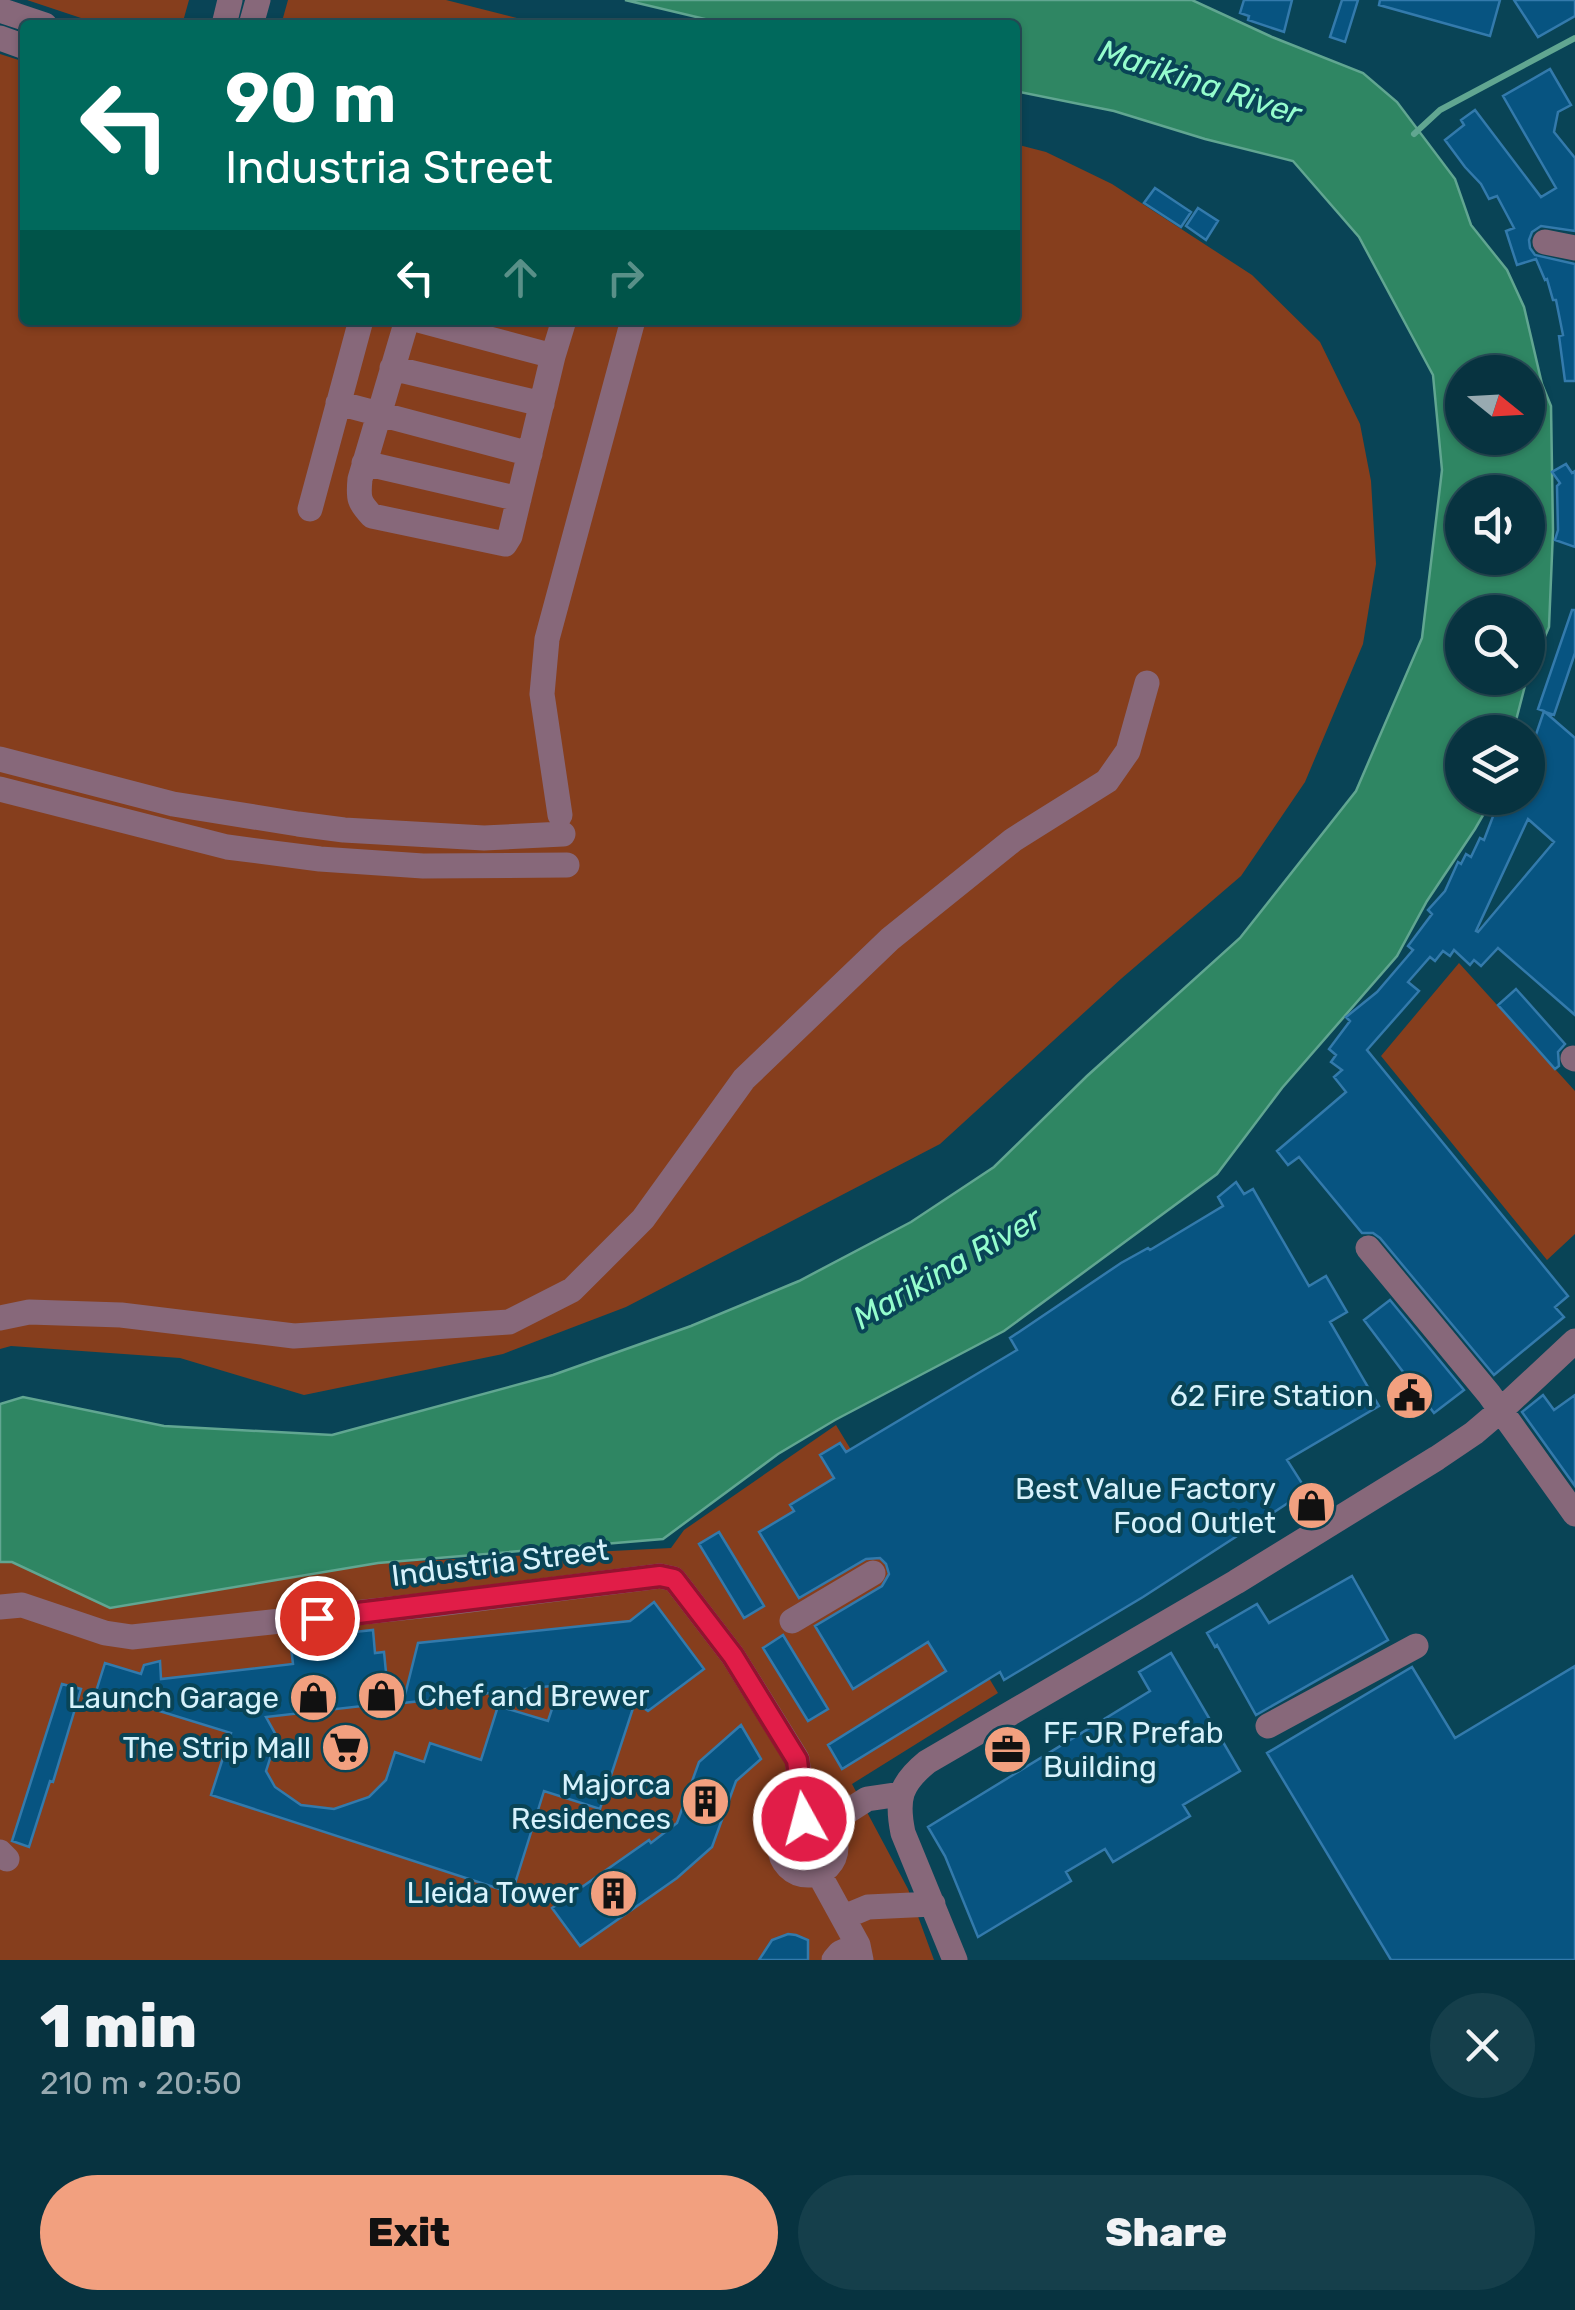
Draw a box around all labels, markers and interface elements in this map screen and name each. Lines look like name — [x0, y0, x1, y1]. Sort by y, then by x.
water label: Marikina River — [1094, 31, 1308, 133]
text: 90 m — [225, 57, 397, 140]
icon: left — [60, 60, 190, 190]
text: Industria Street — [225, 141, 553, 194]
icon: left — [388, 250, 443, 305]
icon: ahead — [493, 250, 548, 305]
icon: right — [598, 250, 653, 305]
north arrow — [1445, 355, 1545, 455]
map controls — [1445, 355, 1545, 815]
button: sound — [1445, 475, 1545, 575]
button: search — [1445, 595, 1545, 695]
button: layers — [1445, 715, 1545, 815]
water label: Marikina River — [846, 1198, 1049, 1337]
public building icon: 62 Fire Station — [1383, 1370, 1435, 1422]
place label: 62 Fire Station — [1170, 1378, 1374, 1414]
place label: Best Value Factory Food Outlet — [1015, 1471, 1276, 1541]
shop icon: Best Value Factory Food Outlet — [1285, 1480, 1337, 1532]
street label: Industria Street — [389, 1532, 611, 1594]
pin — [275, 1576, 360, 1661]
icon: arrive — [290, 1591, 345, 1646]
shop icon: Chef and Brewer — [356, 1670, 408, 1722]
shop icon: Launch Garage — [288, 1672, 340, 1724]
place label: Chef and Brewer — [417, 1678, 650, 1714]
place label: Launch Garage — [68, 1680, 279, 1716]
place label: FF JR Prefab Building — [1043, 1715, 1224, 1785]
supermarket icon: The Strip Mall — [320, 1722, 372, 1774]
office icon: FF JR Prefab Building — [982, 1724, 1034, 1776]
place label: The Strip Mall — [123, 1730, 311, 1766]
place label: Majorca Residences — [511, 1767, 671, 1837]
position arrow — [752, 1767, 856, 1871]
building icon: Majorca Residences — [680, 1776, 732, 1828]
building icon: Lleida Tower — [588, 1867, 640, 1919]
place label: Lleida Tower — [407, 1875, 580, 1911]
text: 1 min — [40, 1991, 197, 2062]
button: close — [1430, 1993, 1535, 2098]
text: 210 m · 20:50 — [40, 2064, 242, 2102]
button: Exit — [40, 2175, 778, 2290]
button: Share — [798, 2175, 1535, 2290]

